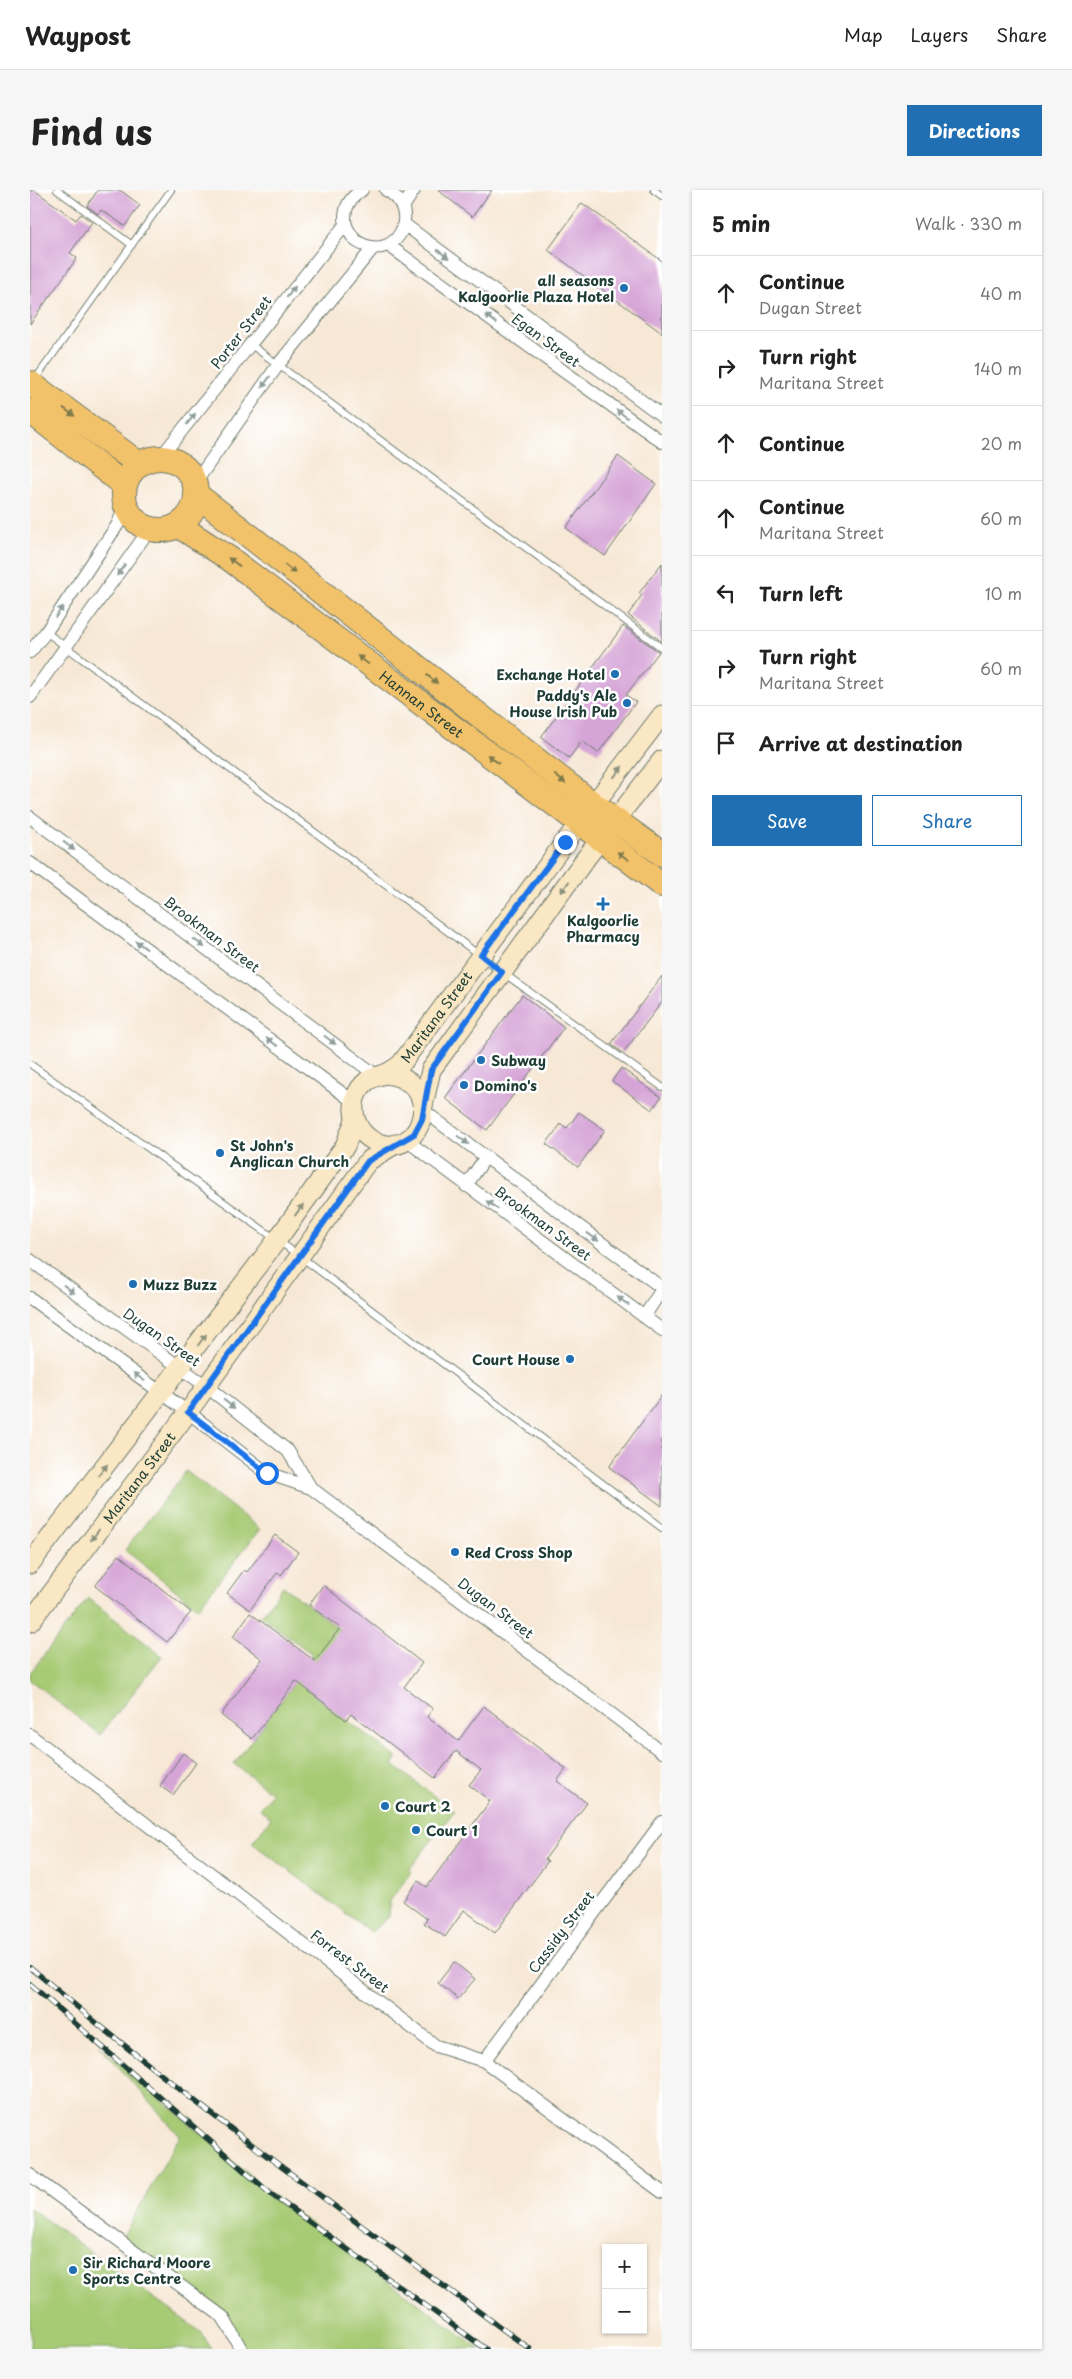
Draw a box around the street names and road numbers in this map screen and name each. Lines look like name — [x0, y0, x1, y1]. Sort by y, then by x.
street label: Porter Street — [206, 291, 276, 373]
street label: Egan Street — [508, 308, 585, 372]
street label: Hannan Street — [375, 665, 468, 743]
street label: Brookman Street — [160, 891, 264, 977]
street label: Maritana Street — [395, 966, 477, 1067]
street label: Brookman Street — [490, 1181, 596, 1265]
street label: Dugan Street — [119, 1303, 205, 1372]
street label: Maritana Street — [98, 1427, 180, 1527]
street label: Dugan Street — [454, 1573, 538, 1644]
street label: Cassidy Street — [523, 1886, 599, 1978]
street label: Forrest Street — [306, 1924, 394, 1998]

